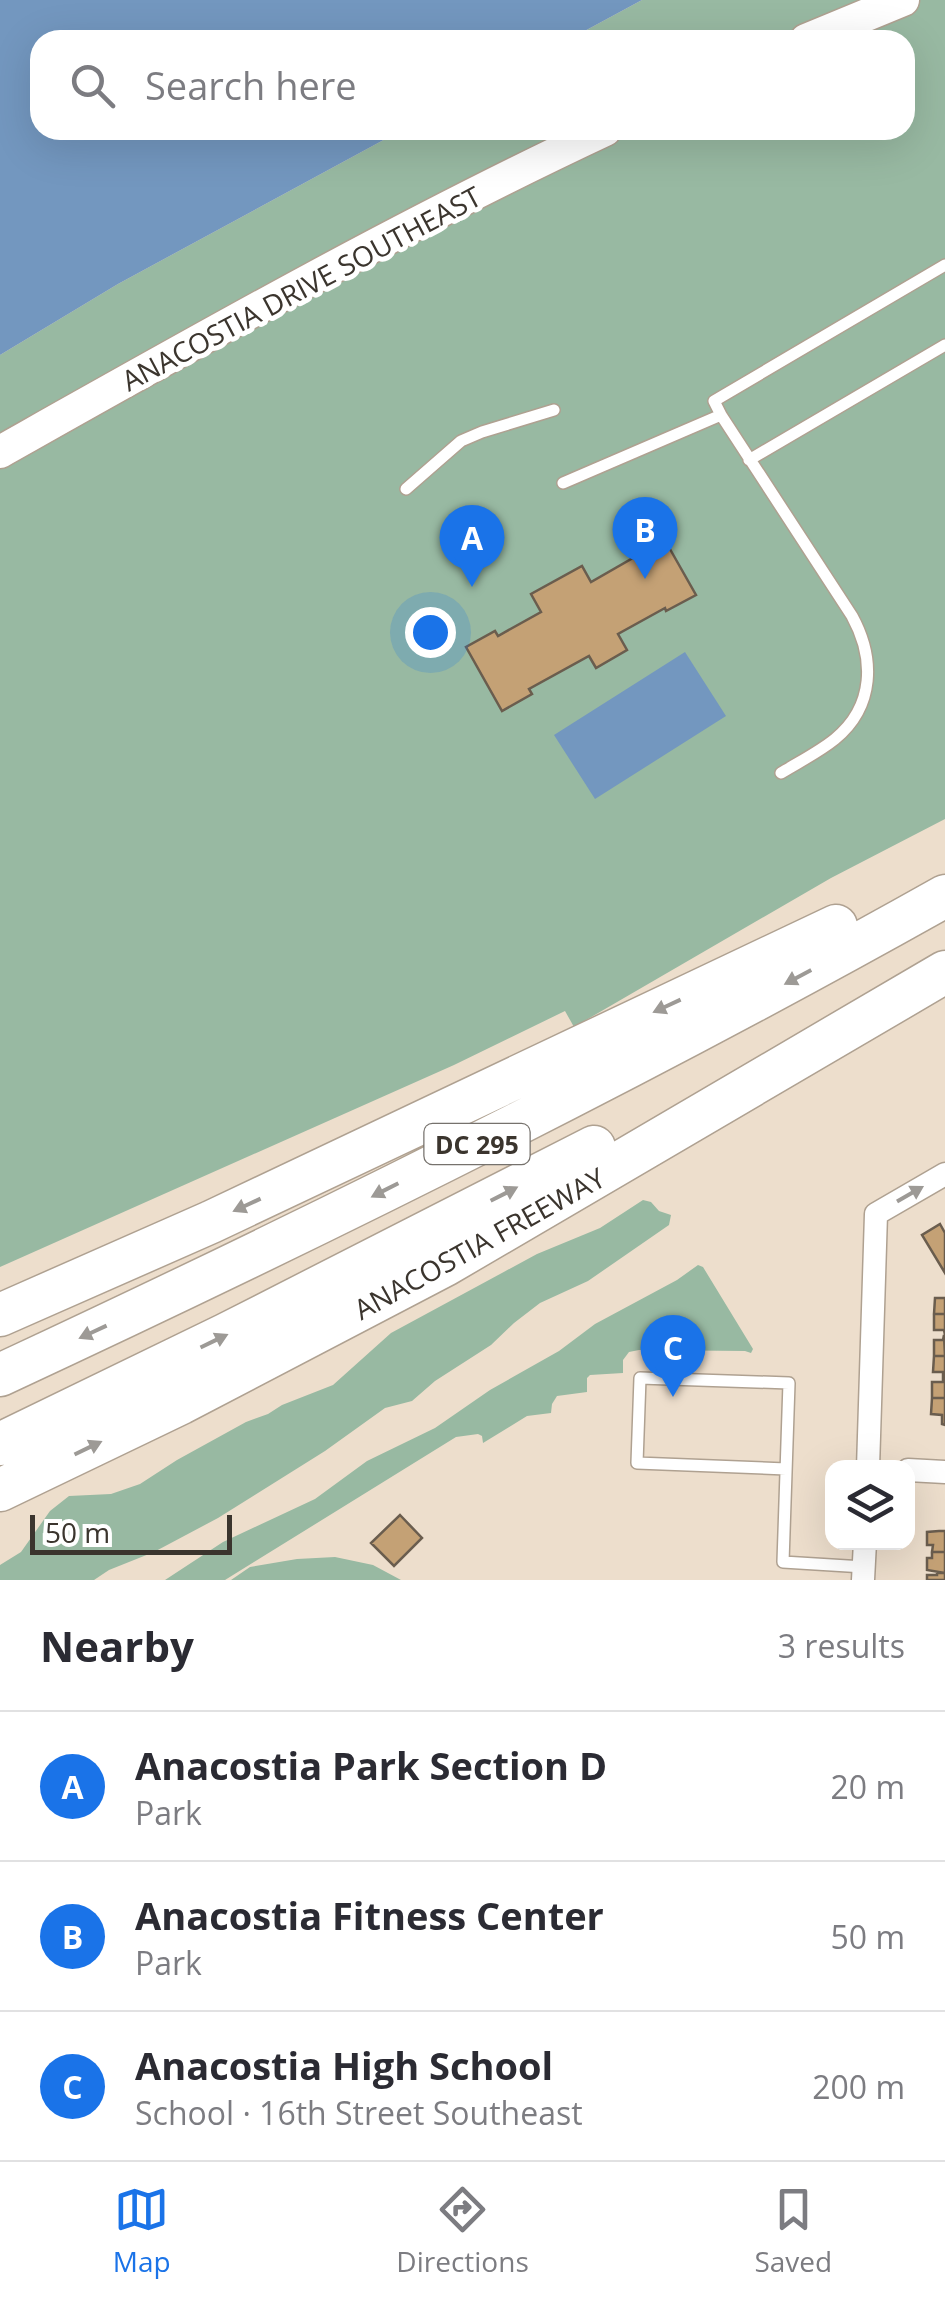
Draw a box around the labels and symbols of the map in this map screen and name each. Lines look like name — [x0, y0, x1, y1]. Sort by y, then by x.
street label: ANACOSTIA DRIVE SOUTHEAST — [115, 177, 488, 399]
pin: B — [612, 496, 678, 579]
pin: A — [440, 504, 504, 587]
your location — [405, 607, 456, 658]
one-way arrow — [784, 968, 813, 985]
one-way arrow — [652, 997, 681, 1014]
road number: DC 295 — [424, 1124, 530, 1164]
street label: ANACOSTIA FREEWAY — [347, 1158, 612, 1328]
one-way arrow — [371, 1182, 400, 1199]
one-way arrow — [896, 1185, 925, 1202]
one-way arrow — [489, 1186, 518, 1203]
one-way arrow — [232, 1196, 261, 1213]
pin: C — [640, 1314, 706, 1397]
one-way arrow — [78, 1323, 107, 1340]
one-way arrow — [200, 1332, 229, 1349]
one-way arrow — [74, 1439, 103, 1456]
scale bar — [30, 1510, 232, 1554]

